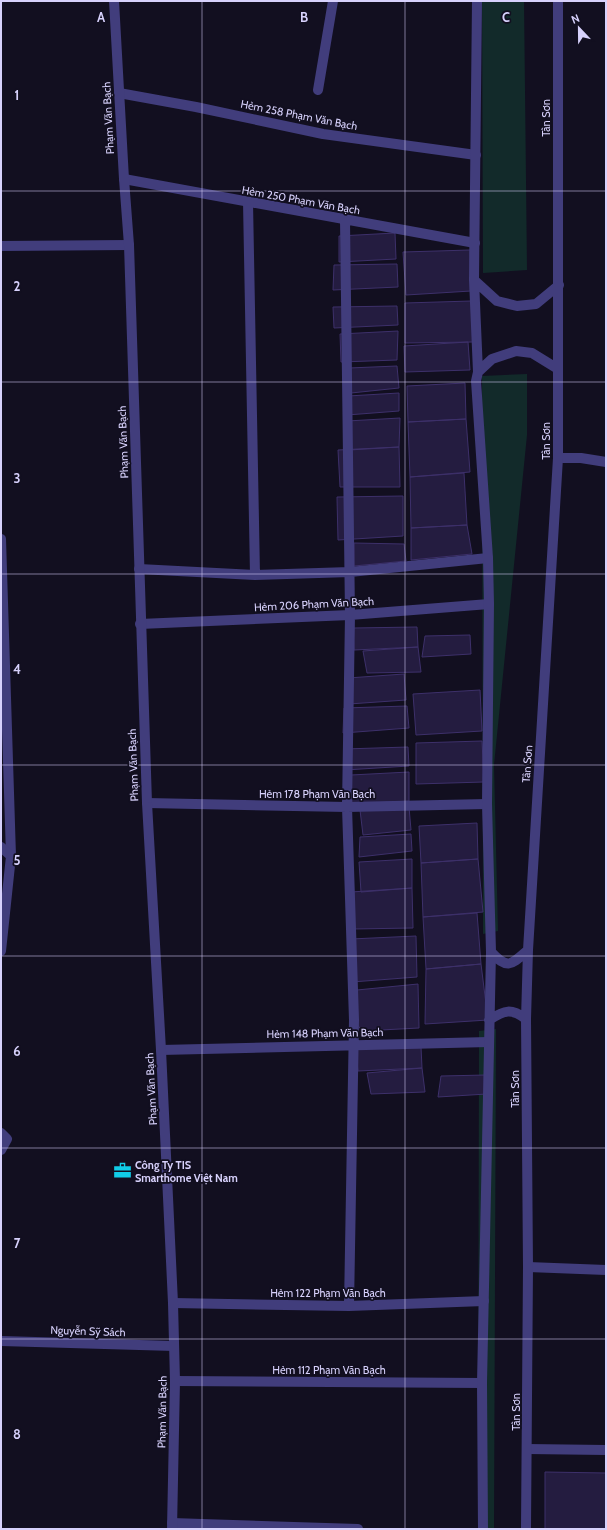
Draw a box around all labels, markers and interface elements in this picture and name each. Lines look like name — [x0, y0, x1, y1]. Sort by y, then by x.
north arrow — [559, 8, 599, 48]
text: A — [97, 9, 106, 25]
text: B — [300, 9, 308, 25]
text: C — [502, 9, 510, 25]
text: N — [569, 11, 581, 27]
street label: Phạm Văn Bạch — [99, 81, 117, 155]
text: 1 — [15, 87, 19, 103]
street label: Hẻm 258 Phạm Văn Bạch — [239, 97, 359, 133]
street label: Tân Sơn — [539, 99, 553, 137]
street label: Hẻm 250 Phạm Văn Bạch — [241, 183, 361, 217]
text: 2 — [14, 278, 21, 294]
street label: Phạm Văn Bạch — [115, 405, 131, 479]
street label: Tân Sơn — [539, 422, 553, 460]
text: 3 — [13, 470, 21, 486]
street label: Hẻm 206 Phạm Văn Bạch — [254, 594, 374, 614]
text: 4 — [13, 661, 21, 677]
street label: Phạm Văn Bạch — [125, 728, 141, 802]
street label: Tân Sơn — [519, 745, 535, 783]
street label: Hẻm 178 Phạm Văn Bạch — [259, 787, 375, 801]
text: 5 — [14, 852, 21, 868]
street label: Hẻm 148 Phạm Văn Bạch — [266, 1025, 384, 1041]
text: 6 — [13, 1043, 21, 1059]
street label: Phạm Văn Bạch — [142, 1052, 160, 1126]
street label: Tân Sơn — [508, 1070, 522, 1108]
place label: Công Ty TIS Smarthome Việt Nam — [135, 1158, 238, 1185]
office icon: Công Ty TIS Smarthome Việt Nam — [112, 1161, 132, 1181]
text: 7 — [14, 1235, 21, 1251]
street label: Hẻm 122 Phạm Văn Bạch — [270, 1286, 386, 1300]
street label: Nguyễn Sỹ Sách — [50, 1323, 126, 1339]
street label: Hẻm 112 Phạm Văn Bạch — [272, 1363, 386, 1377]
street label: Phạm Văn Bạch — [154, 1376, 170, 1448]
street label: Tân Sơn — [509, 1393, 523, 1431]
text: 8 — [13, 1426, 21, 1442]

